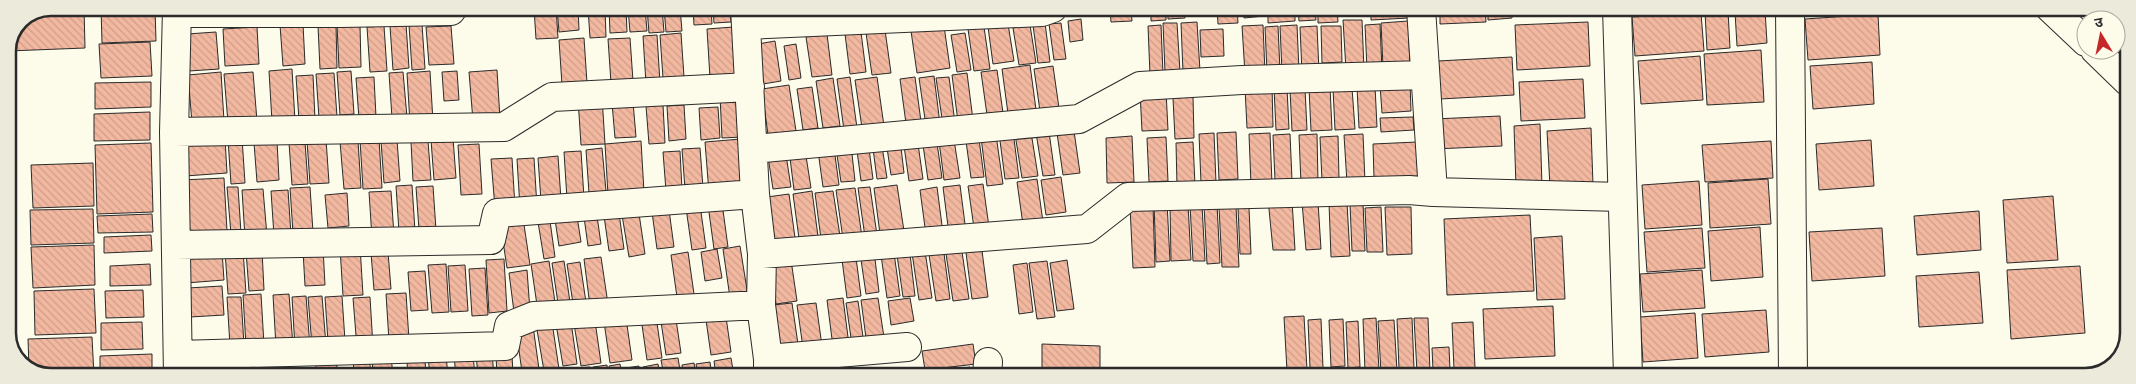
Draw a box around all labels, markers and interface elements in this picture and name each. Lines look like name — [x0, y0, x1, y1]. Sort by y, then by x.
north arrow — [2076, 10, 2126, 60]
text: उ — [2093, 13, 2105, 32]

